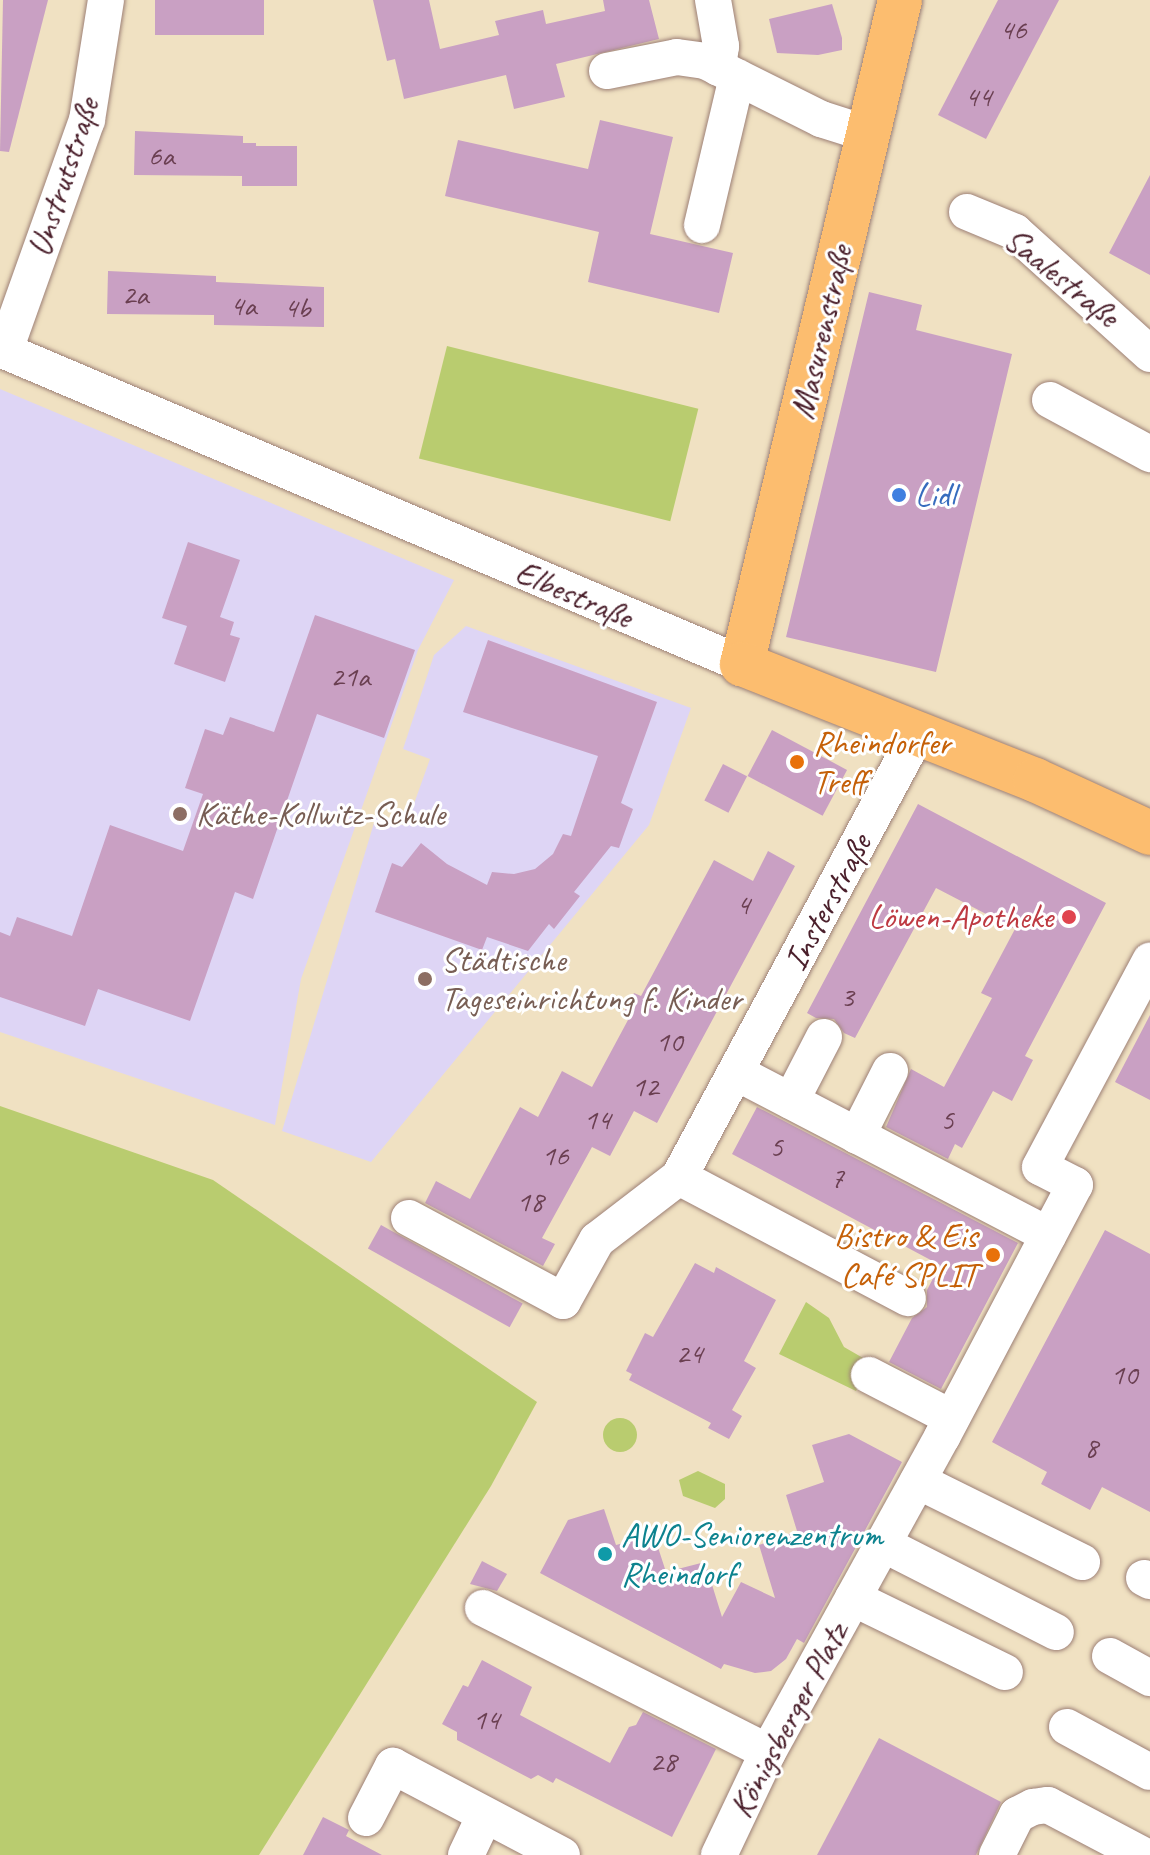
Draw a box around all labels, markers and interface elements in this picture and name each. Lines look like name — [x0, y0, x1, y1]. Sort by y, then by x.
house number: 46 — [1000, 11, 1026, 47]
house number: 44 — [965, 78, 991, 114]
street label: Unstrutstraße — [18, 93, 108, 261]
house number: 6a — [148, 137, 174, 173]
street label: Saalestraße — [996, 218, 1128, 336]
street label: Masurenstraße — [781, 241, 861, 423]
house number: 2a — [122, 276, 148, 312]
house number: 4a — [230, 287, 256, 323]
house number: 4b — [284, 289, 310, 325]
place label: Lidl — [915, 475, 955, 515]
marker: Lidl — [890, 486, 908, 504]
street label: Elbestraße — [509, 551, 639, 637]
house number: 21a — [330, 658, 370, 694]
place label: Rheindorfer Treff — [813, 722, 951, 802]
marker: Rheindorfer Treff — [788, 753, 806, 771]
place label: Käthe-Kollwitz-Schule — [196, 794, 445, 834]
marker: Käthe-Kollwitz-Schule — [171, 805, 189, 823]
street label: Insterstraße — [774, 827, 880, 977]
house number: 4 — [736, 886, 750, 922]
place label: Löwen-Apotheke — [868, 897, 1053, 937]
marker: Löwen-Apotheke — [1060, 908, 1078, 926]
place label: Städtische Tageseinrichtung f. Kinder — [441, 939, 742, 1018]
marker: Städtische Tageseinrichtung f. Kinder — [416, 970, 434, 988]
house number: 3 — [840, 978, 854, 1014]
house number: 10 — [656, 1023, 682, 1059]
house number: 12 — [632, 1068, 658, 1104]
house number: 14 — [584, 1101, 610, 1137]
house number: 5 — [940, 1101, 954, 1137]
house number: 5 — [769, 1128, 783, 1164]
house number: 16 — [542, 1137, 568, 1173]
house number: 7 — [830, 1159, 844, 1195]
house number: 18 — [517, 1183, 543, 1219]
place label: Bistro & Eis Café SPLIT — [834, 1215, 977, 1294]
marker: Bistro & Eis Café SPLIT — [984, 1246, 1002, 1264]
house number: 24 — [676, 1335, 702, 1371]
house number: 10 — [1111, 1356, 1137, 1392]
house number: 8 — [1084, 1429, 1098, 1465]
place label: AWO-Seniorenzentrum Rheindorf — [621, 1514, 883, 1594]
marker: AWO-Seniorenzentrum Rheindorf — [596, 1545, 614, 1563]
street label: Königsberger Platz — [720, 1616, 856, 1824]
house number: 14 — [473, 1701, 499, 1737]
house number: 28 — [650, 1743, 676, 1779]

